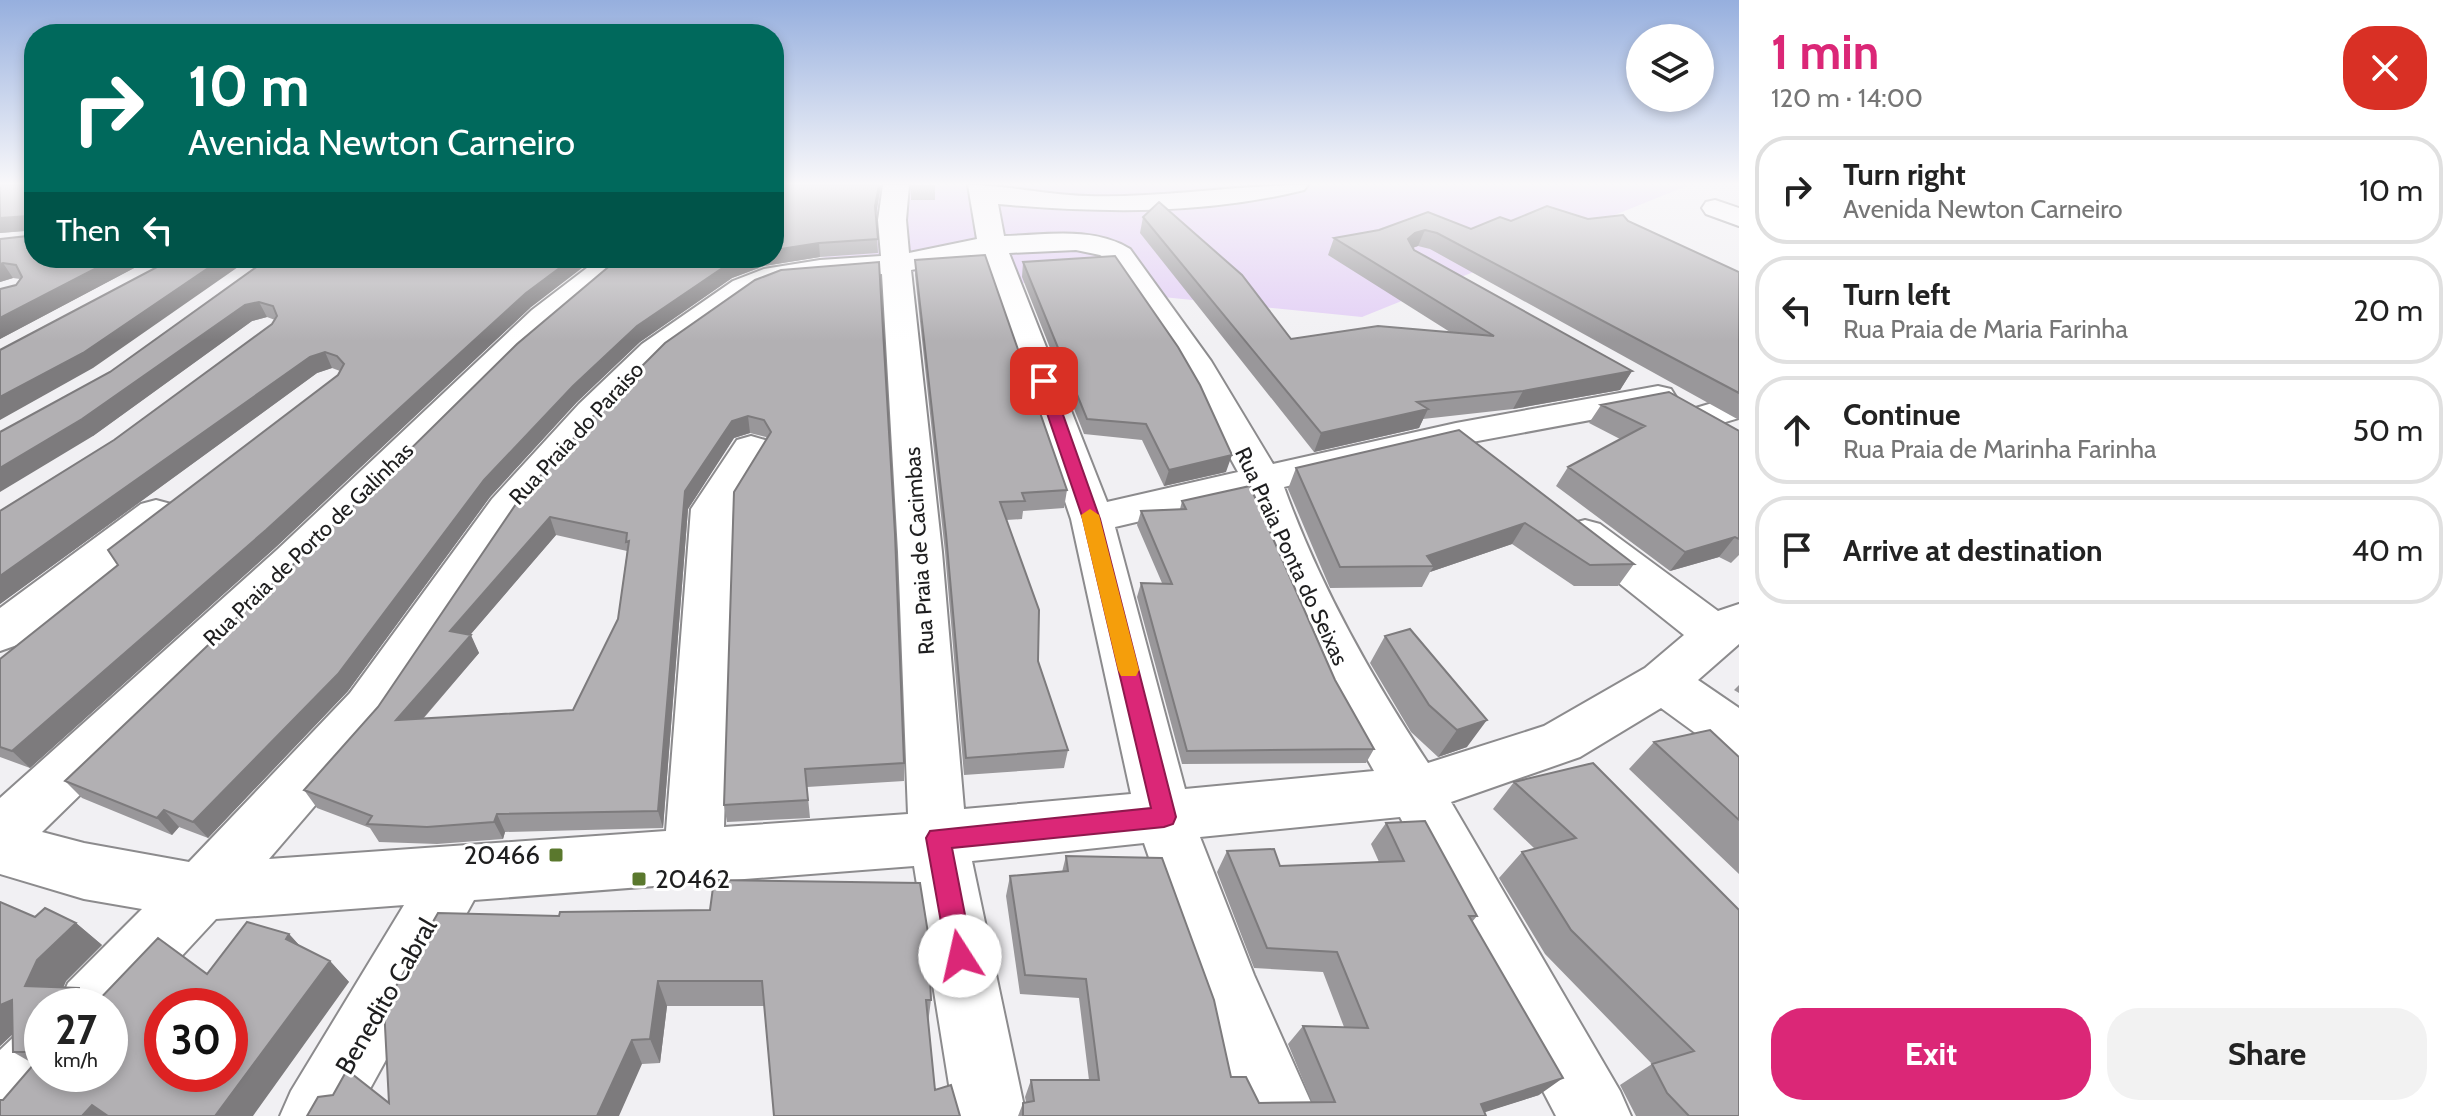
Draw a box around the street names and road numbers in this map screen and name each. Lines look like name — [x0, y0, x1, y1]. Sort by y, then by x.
street label: Rua Praia do Paraiso — [503, 356, 649, 510]
street label: Rua Praia de Porto de Galinhas — [198, 437, 419, 652]
street label: Rua Praia Ponta do Seixas — [1229, 443, 1354, 670]
street label: Rua Praia de Cacimbas — [899, 446, 940, 656]
street label: Benedito Cabral — [328, 912, 444, 1080]

